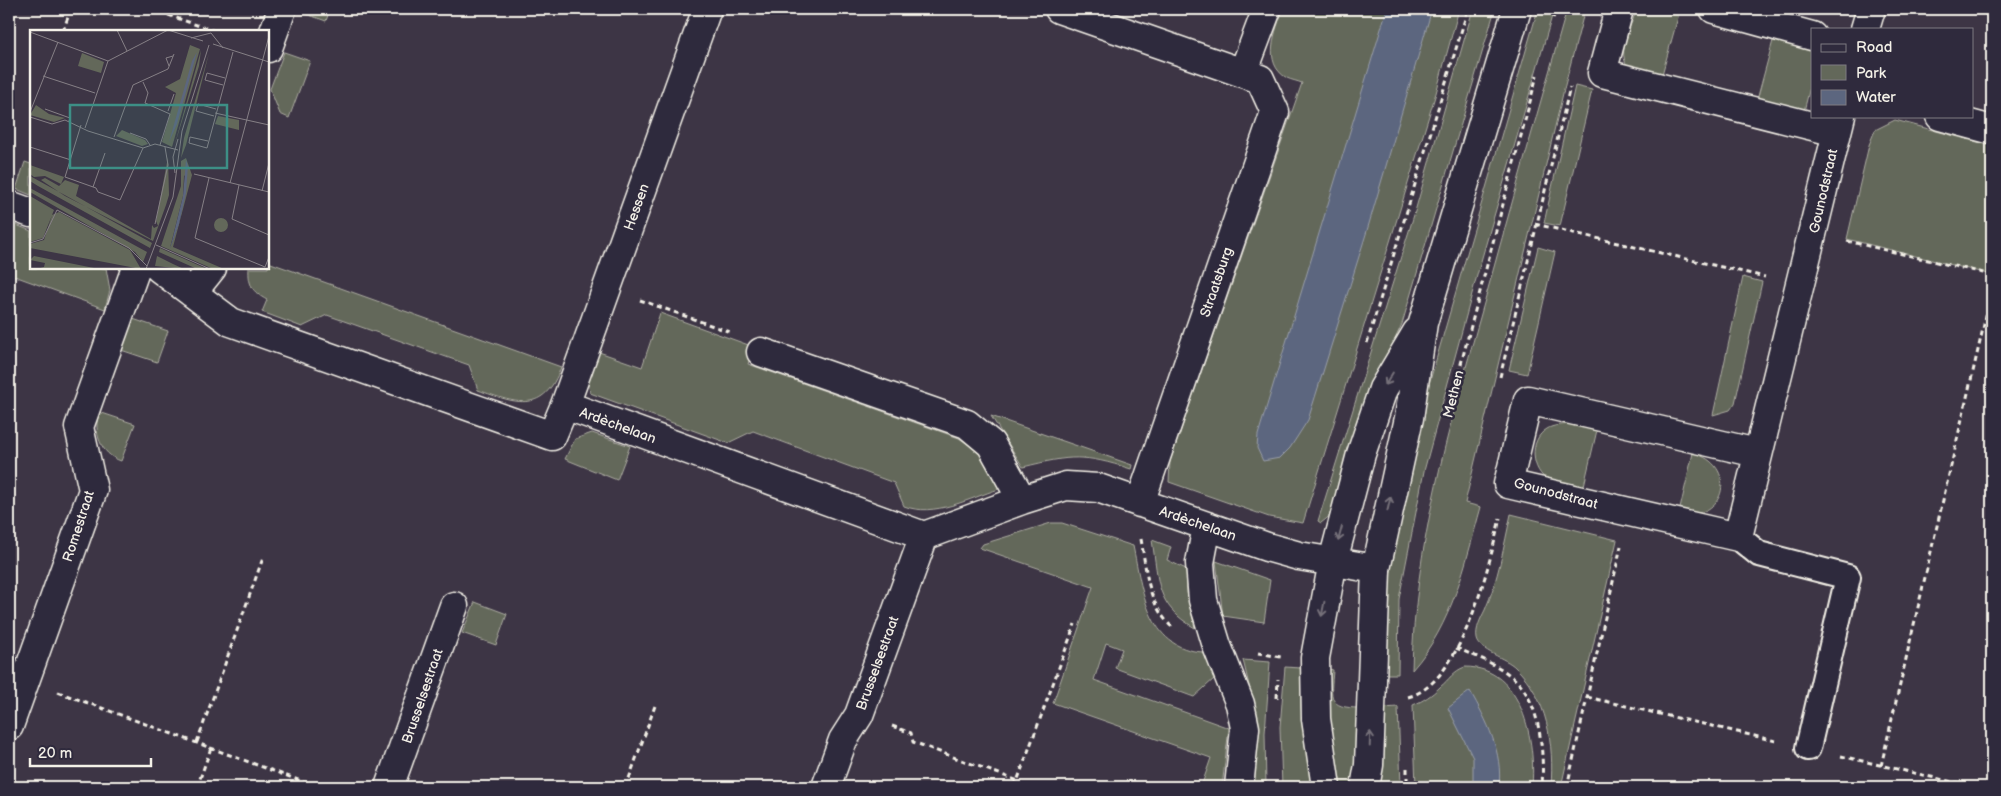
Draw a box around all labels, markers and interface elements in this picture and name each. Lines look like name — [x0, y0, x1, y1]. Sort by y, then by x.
legend — [1811, 28, 1974, 118]
inset map — [30, 30, 269, 269]
text: Road — [1856, 38, 1892, 57]
text: Park — [1856, 64, 1887, 83]
text: Water — [1856, 88, 1896, 107]
street label: Gounodstraat — [1806, 147, 1842, 235]
street label: Hessen — [620, 181, 653, 233]
street label: Straatsburg — [1197, 245, 1236, 319]
street label: Methen — [1439, 368, 1468, 420]
one-way arrow — [1383, 372, 1393, 386]
street label: Ardèchelaan — [577, 404, 658, 447]
street label: Gounodstraat — [1512, 474, 1600, 513]
street label: Romestraat — [59, 488, 98, 564]
one-way arrow — [1385, 497, 1394, 513]
street label: Ardèchelaan — [1157, 502, 1239, 545]
one-way arrow — [1335, 525, 1344, 541]
one-way arrow — [1318, 601, 1328, 617]
street label: Brusselsestraat — [853, 613, 903, 713]
street label: Brusselsestraat — [398, 646, 447, 746]
one-way arrow — [1365, 731, 1374, 747]
scale bar — [30, 736, 151, 768]
text: 20 m — [38, 744, 72, 763]

